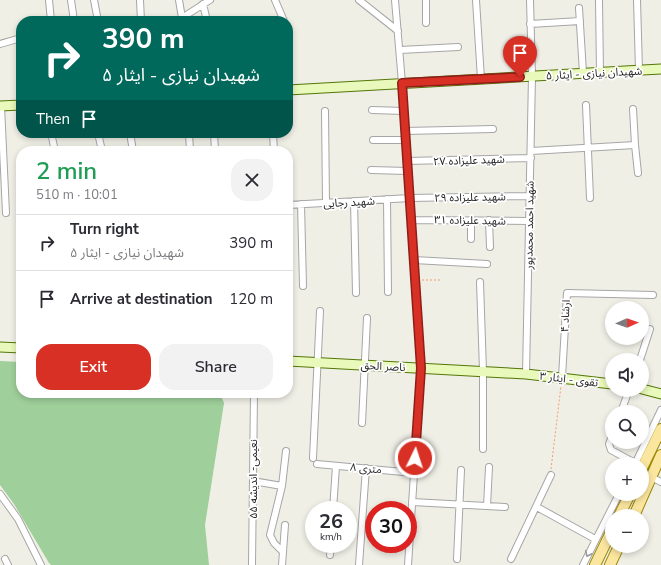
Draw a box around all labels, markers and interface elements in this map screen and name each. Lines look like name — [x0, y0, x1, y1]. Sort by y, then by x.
text: 390 m — [102, 20, 185, 58]
icon: right — [36, 32, 88, 84]
pin — [503, 36, 537, 77]
icon: arrive — [509, 42, 531, 64]
text: شهیدان نیازی - ایثار ۵ — [102, 63, 260, 87]
street label: شهیدان نیازی - ایثار ۵ — [545, 63, 643, 84]
icon: arrive — [78, 108, 100, 130]
text: Then — [36, 109, 70, 129]
street label: شهید علیزاده ۲۷ — [433, 152, 505, 169]
text: 2 min — [36, 155, 97, 187]
button: close — [231, 159, 273, 201]
street label: شهید احمد محمدپور — [521, 180, 538, 270]
text: 510 m · 10:01 — [36, 186, 118, 204]
street label: شهید علیزاده ۲۹ — [434, 189, 506, 206]
street label: شهید رجایی — [323, 194, 376, 211]
street label: شهید علیزاده ۳۱ — [434, 212, 506, 229]
text: Turn right — [70, 219, 139, 239]
icon: right — [36, 232, 58, 254]
text: 390 m — [229, 233, 273, 253]
text: شهیدان نیازی - ایثار ۵ — [70, 244, 184, 262]
icon: arrive — [36, 288, 58, 310]
text: Arrive at destination — [70, 289, 213, 309]
text: 120 m — [229, 289, 273, 309]
street label: ارشاد ۴ — [557, 299, 574, 333]
north arrow — [605, 301, 649, 345]
map controls — [605, 301, 649, 553]
button: Exit — [36, 344, 151, 390]
button: Share — [159, 344, 273, 390]
button: sound — [605, 353, 649, 397]
street label: ناصر الحق — [360, 358, 406, 375]
street label: تقوی - ایثار ۳ — [539, 368, 599, 391]
button: search — [605, 405, 649, 449]
position arrow — [394, 437, 436, 479]
street label: نعیمی- اندیشه ۵۵ — [246, 439, 261, 519]
button: + — [605, 457, 649, 501]
street label: ۸ متری — [349, 460, 383, 477]
speed limit sign: 30 — [365, 501, 417, 553]
text: 26 — [319, 508, 343, 535]
button: − — [605, 509, 649, 553]
text: km/h — [320, 530, 342, 544]
one-way arrow — [585, 549, 593, 557]

